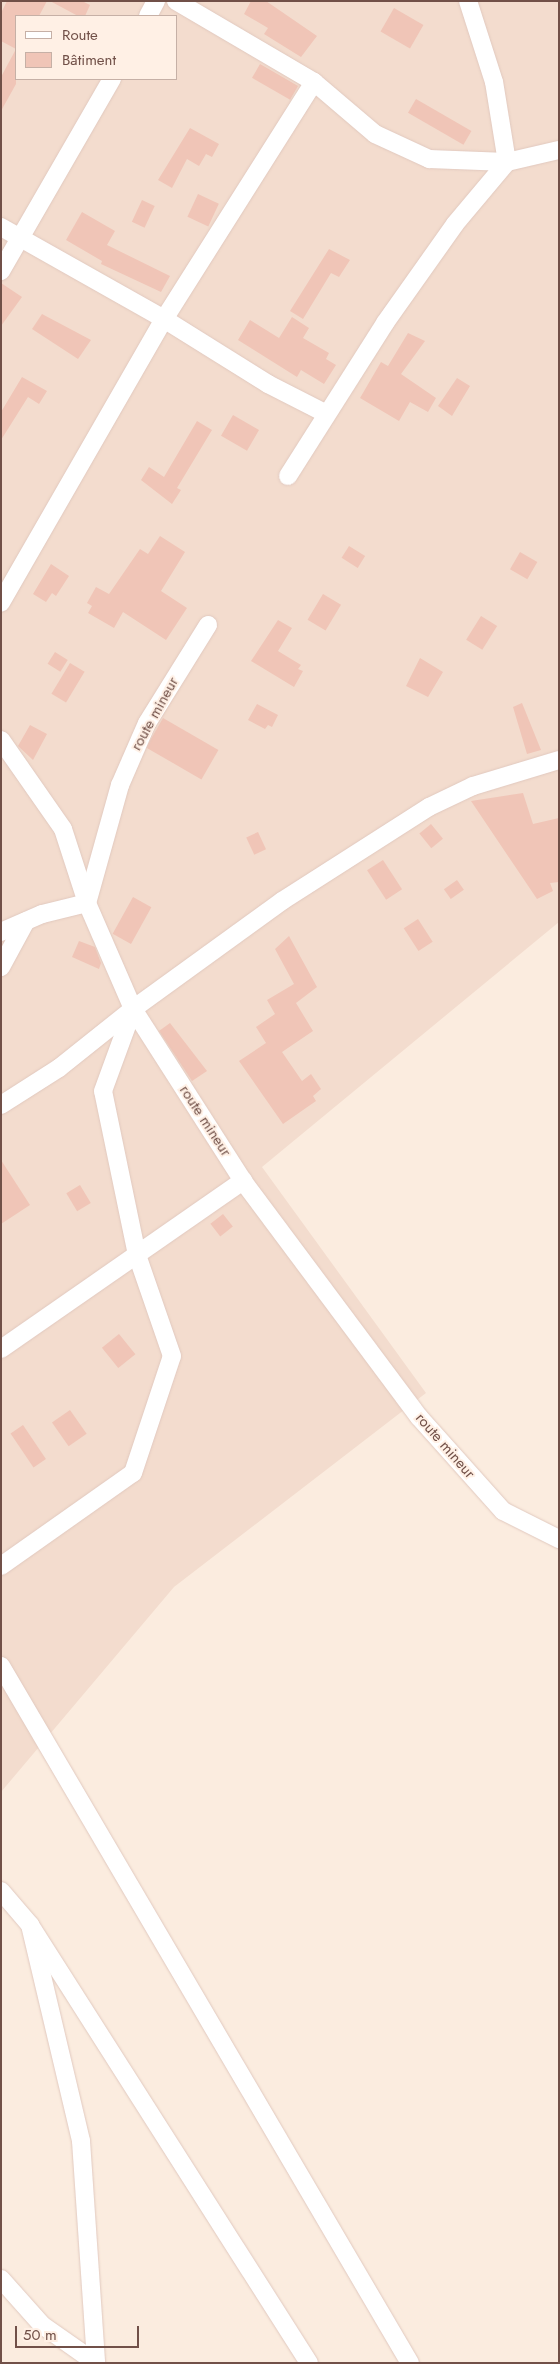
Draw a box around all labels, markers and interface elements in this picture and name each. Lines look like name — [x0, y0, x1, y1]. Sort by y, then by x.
legend — [15, 15, 178, 80]
text: Route — [62, 24, 98, 46]
text: Bâtiment — [62, 49, 116, 71]
street label: route mineur — [127, 674, 183, 754]
street label: route mineur — [175, 1082, 235, 1160]
street label: route mineur — [412, 1410, 478, 1482]
scale bar — [18, 2316, 141, 2348]
text: 50 m — [23, 2324, 57, 2346]

